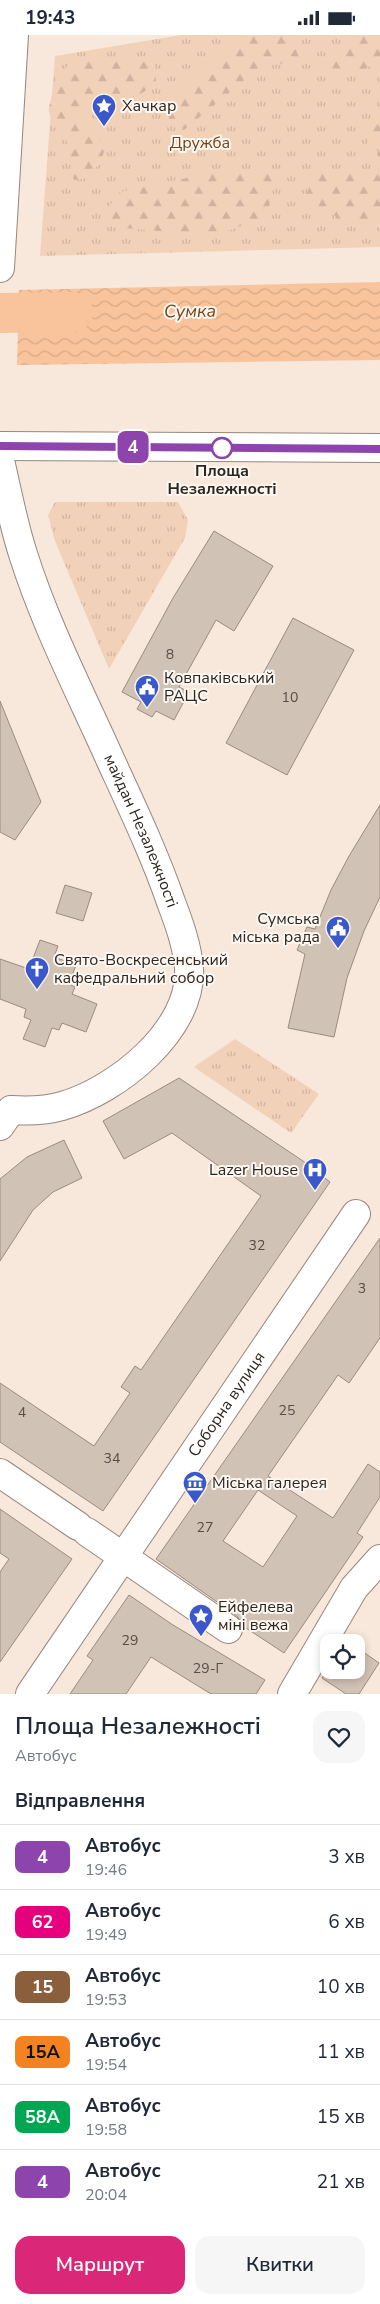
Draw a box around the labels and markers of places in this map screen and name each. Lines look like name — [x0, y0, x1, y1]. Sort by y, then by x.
place icon: Хачкар — [91, 93, 117, 127]
place label: Хачкар — [122, 95, 176, 117]
marker: Площа Незалежності — [211, 437, 233, 459]
place label: Площа Незалежності — [167, 460, 277, 500]
place label: Ковпаківський РАЦС — [164, 667, 274, 707]
public building icon: Ковпаківський РАЦС — [134, 674, 160, 708]
place label: Сумська міська рада — [232, 908, 320, 948]
public building icon: Сумська міська рада — [325, 915, 351, 949]
place label: Свято-Воскресенський кафедральний собор — [54, 949, 228, 989]
church icon: Свято-Воскресенський кафедральний собор — [24, 956, 50, 990]
hospital icon: Lazer House — [302, 1157, 328, 1191]
place label: Lazer House — [209, 1159, 298, 1181]
museum icon: Міська галерея — [182, 1470, 208, 1504]
place label: Міська галерея — [212, 1472, 327, 1494]
place label: Ейфелева міні вежа — [218, 1596, 293, 1636]
place icon: Ейфелева міні вежа — [188, 1603, 214, 1637]

